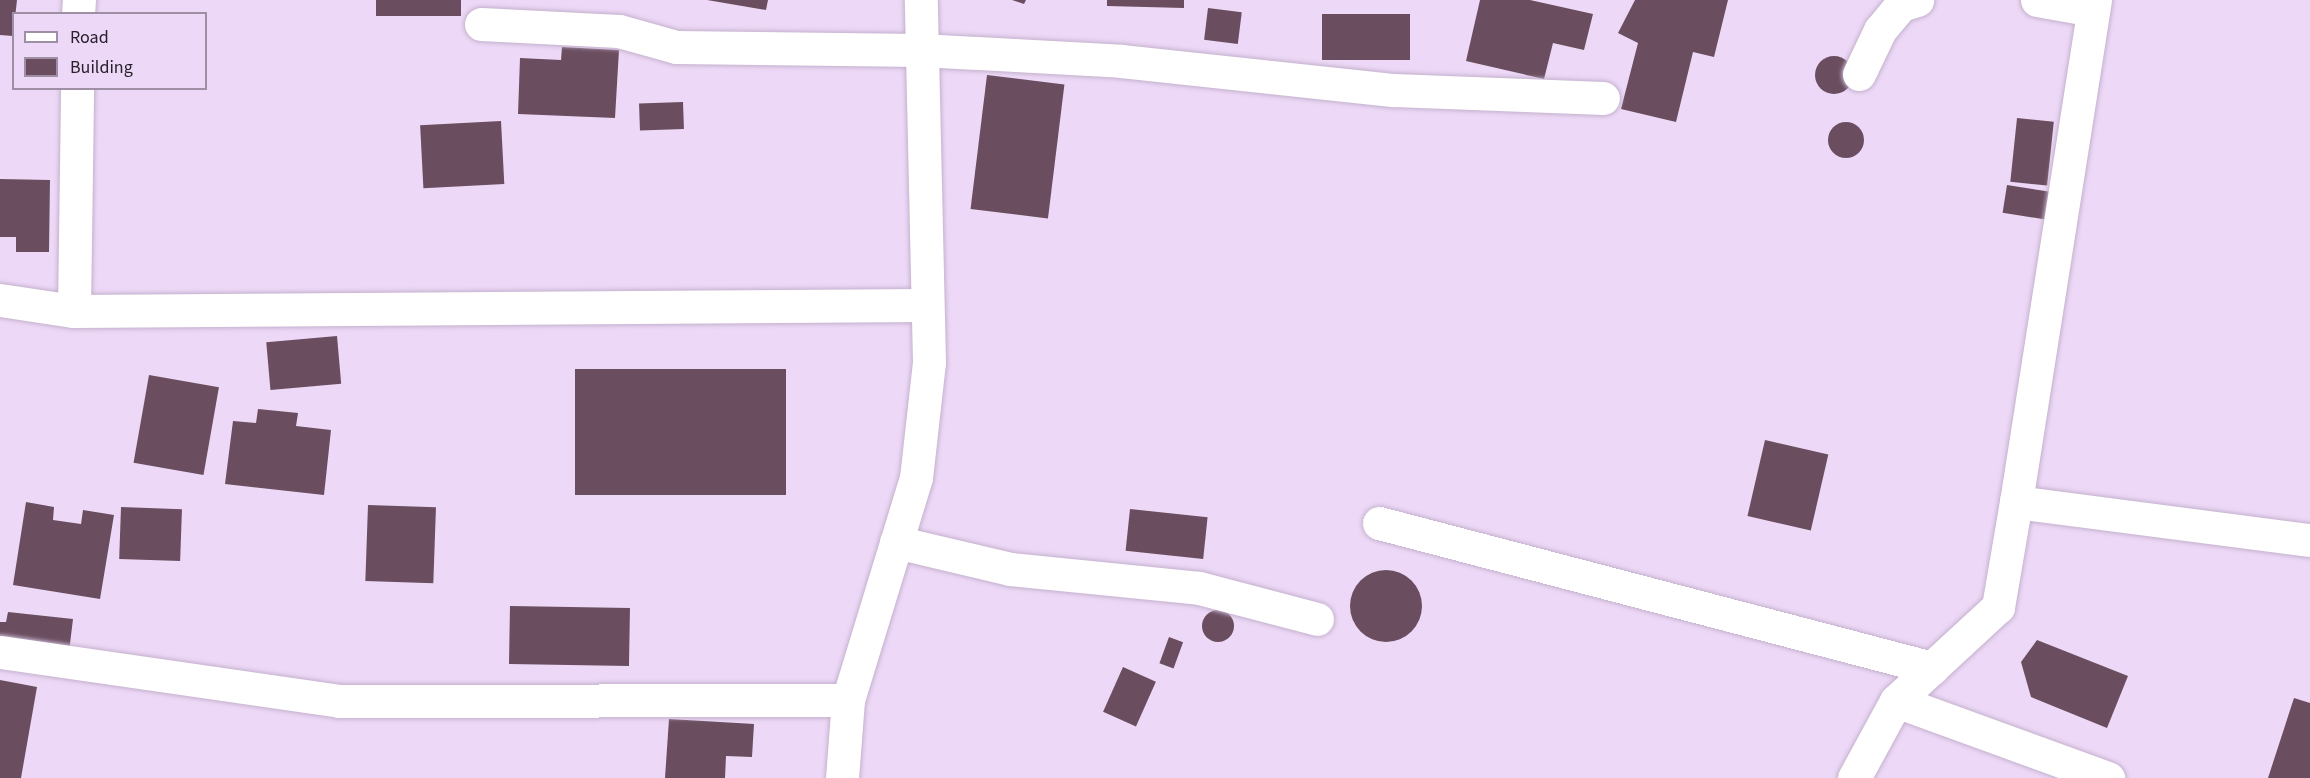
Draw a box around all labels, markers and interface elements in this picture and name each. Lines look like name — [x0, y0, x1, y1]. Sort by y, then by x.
legend — [12, 12, 207, 90]
text: Road — [70, 25, 109, 50]
text: Building — [70, 55, 133, 80]

